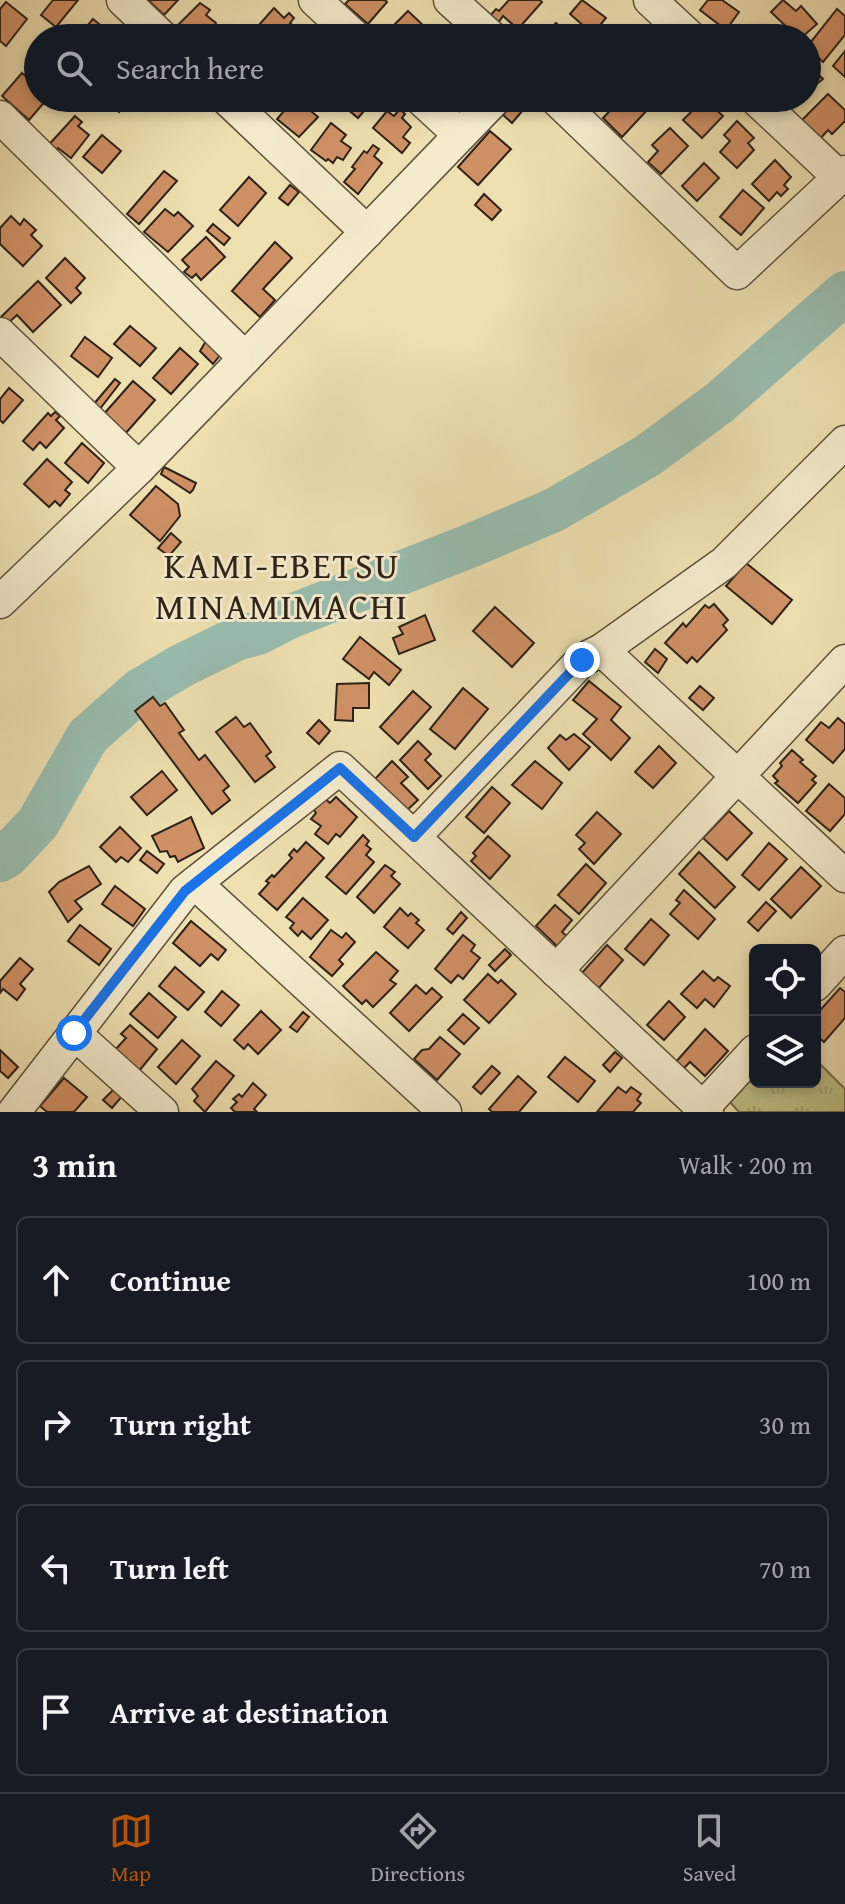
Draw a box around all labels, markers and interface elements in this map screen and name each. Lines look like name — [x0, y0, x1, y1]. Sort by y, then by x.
search box — [24, 24, 821, 112]
icon: search — [52, 46, 96, 90]
text: Search here — [116, 46, 264, 90]
district label: KAMI-EBETSU MINAMIMACHI — [155, 538, 409, 632]
route end — [564, 642, 600, 678]
map controls — [749, 944, 821, 1088]
button: locate — [749, 944, 821, 1016]
route start — [56, 1015, 92, 1051]
button: layers — [749, 1016, 821, 1088]
text: 3 min — [32, 1140, 117, 1189]
text: Walk · 200 m — [679, 1145, 813, 1184]
icon: ahead — [34, 1258, 78, 1302]
text: Continue — [110, 1258, 231, 1302]
text: 100 m — [746, 1261, 811, 1300]
icon: right — [34, 1402, 78, 1446]
text: Turn right — [110, 1402, 251, 1446]
text: 30 m — [759, 1405, 811, 1444]
icon: left — [34, 1546, 78, 1590]
text: Turn left — [110, 1546, 229, 1590]
text: 70 m — [759, 1549, 811, 1588]
icon: arrive — [34, 1690, 78, 1734]
text: Arrive at destination — [110, 1690, 388, 1734]
tab: Map — [109, 1809, 153, 1889]
tab: Directions — [371, 1809, 465, 1889]
tab: Saved — [683, 1809, 736, 1889]

